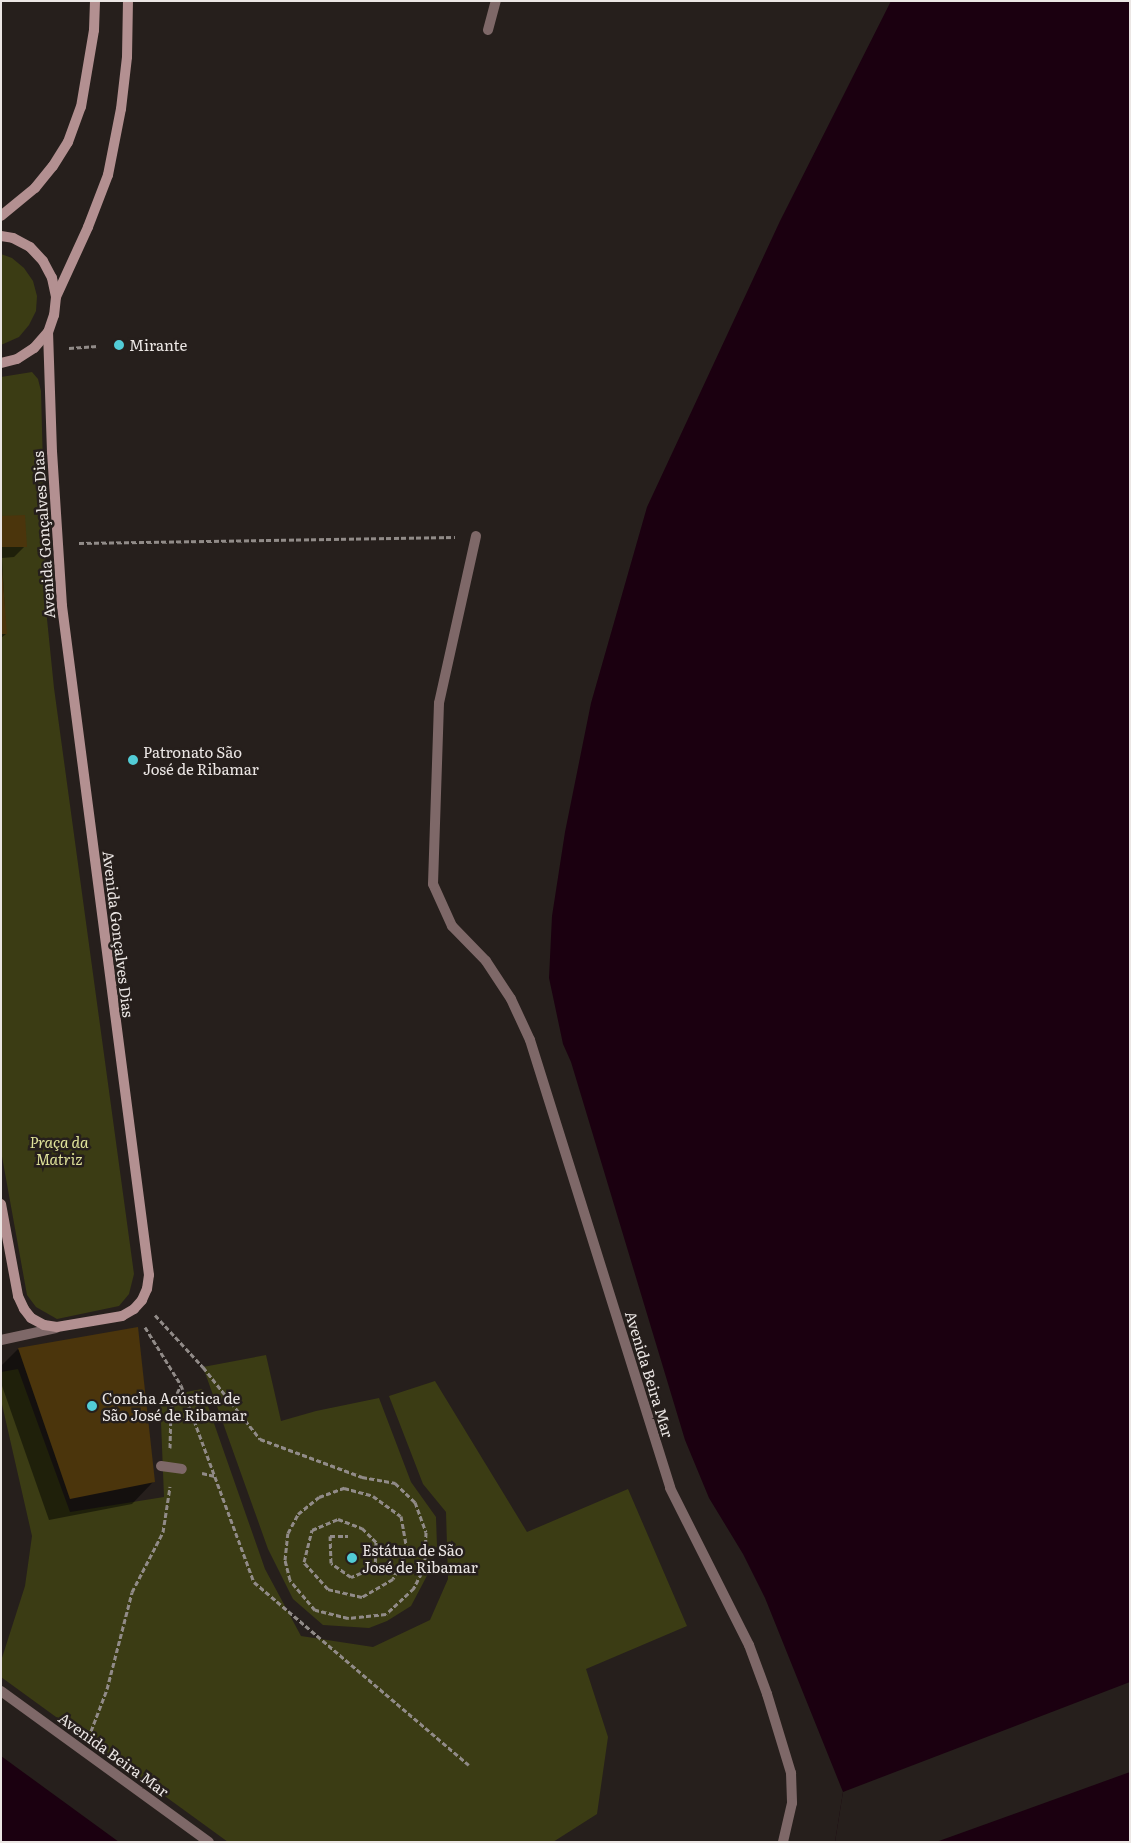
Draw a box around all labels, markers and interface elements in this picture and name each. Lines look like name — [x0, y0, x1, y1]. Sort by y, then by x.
place label: Mirante — [129, 336, 187, 354]
marker: Mirante — [113, 339, 125, 351]
street label: Avenida Gonçalves Dias — [28, 451, 58, 619]
place label: Patronato São José de Ribamar — [143, 742, 259, 777]
marker: Patronato São José de Ribamar — [127, 754, 139, 766]
street label: Avenida Gonçalves Dias — [100, 850, 138, 1018]
park label: Praça da Matriz — [29, 1132, 89, 1167]
street label: Avenida Beira Mar — [622, 1308, 678, 1440]
place label: Concha Acústica de São José de Ribamar — [102, 1388, 246, 1423]
marker: Concha Acústica de São José de Ribamar — [86, 1400, 98, 1412]
place label: Estátua de São José de Ribamar — [362, 1540, 478, 1575]
marker: Estátua de São José de Ribamar — [346, 1552, 358, 1564]
street label: Avenida Beira Mar — [55, 1708, 173, 1800]

